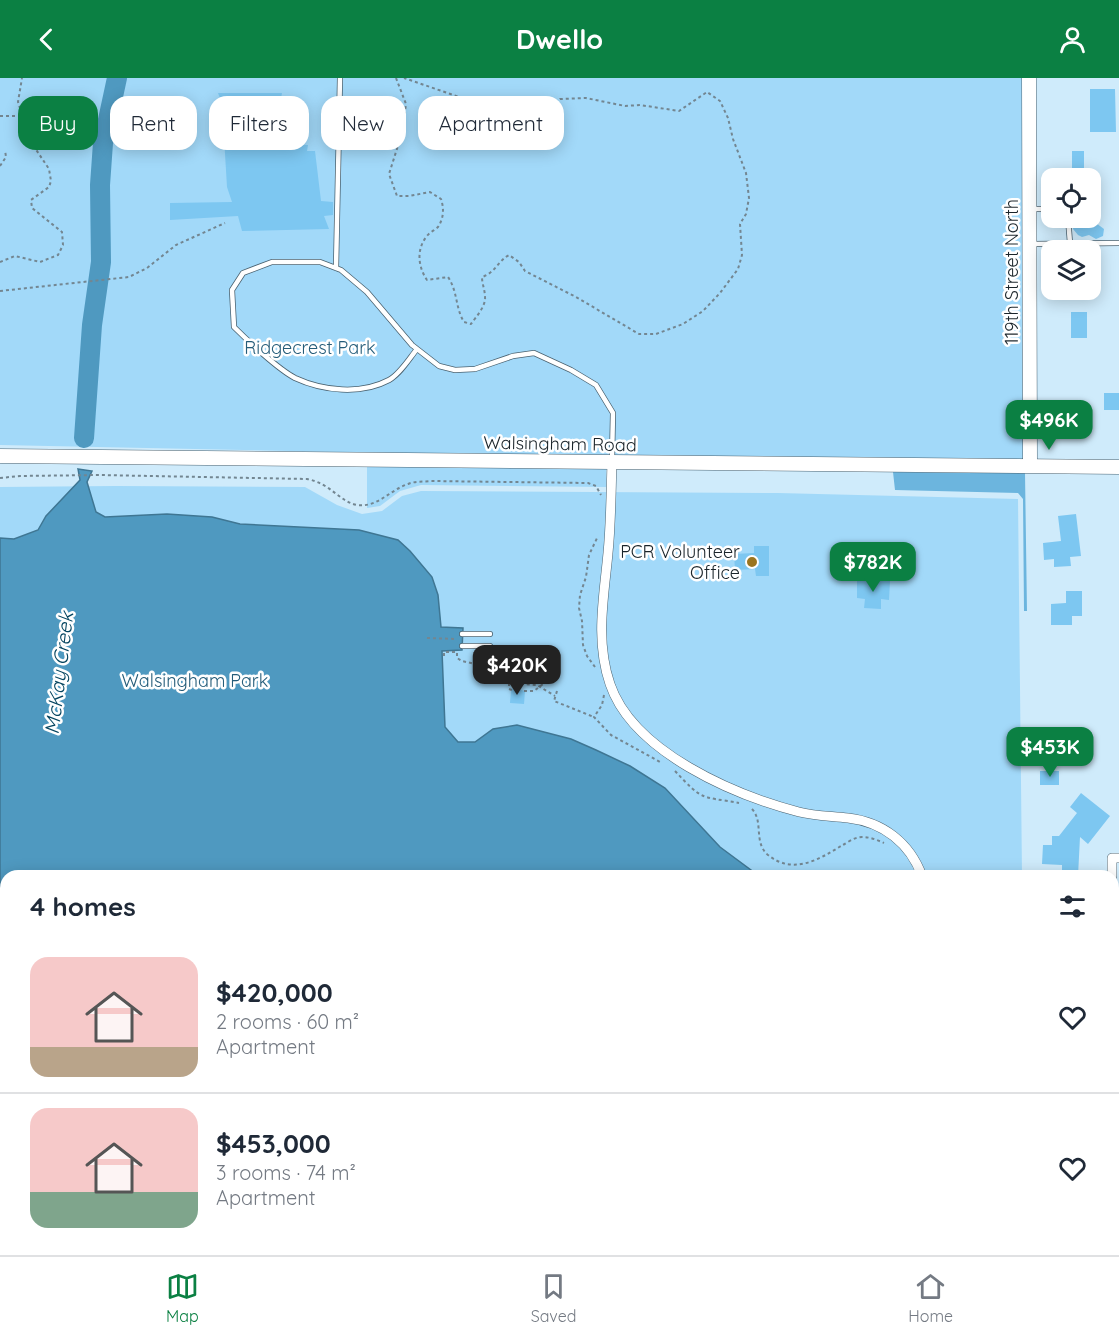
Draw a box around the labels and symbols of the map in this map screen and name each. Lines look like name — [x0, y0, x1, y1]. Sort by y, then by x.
street label: 119th Street North — [1000, 199, 1023, 345]
park label: Ridgecrest Park — [244, 336, 376, 359]
pin: $496K — [1007, 400, 1091, 451]
street label: Walsingham Road — [483, 431, 637, 456]
place label: PCR Volunteer Office — [620, 540, 740, 584]
pin: $782K — [831, 542, 915, 593]
marker: PCR Volunteer Office — [745, 555, 759, 569]
water label: McKay Creek — [39, 608, 79, 735]
pin: $420K — [475, 645, 559, 696]
park label: Walsingham Park — [122, 669, 268, 692]
pin: $453K — [1008, 727, 1092, 778]

